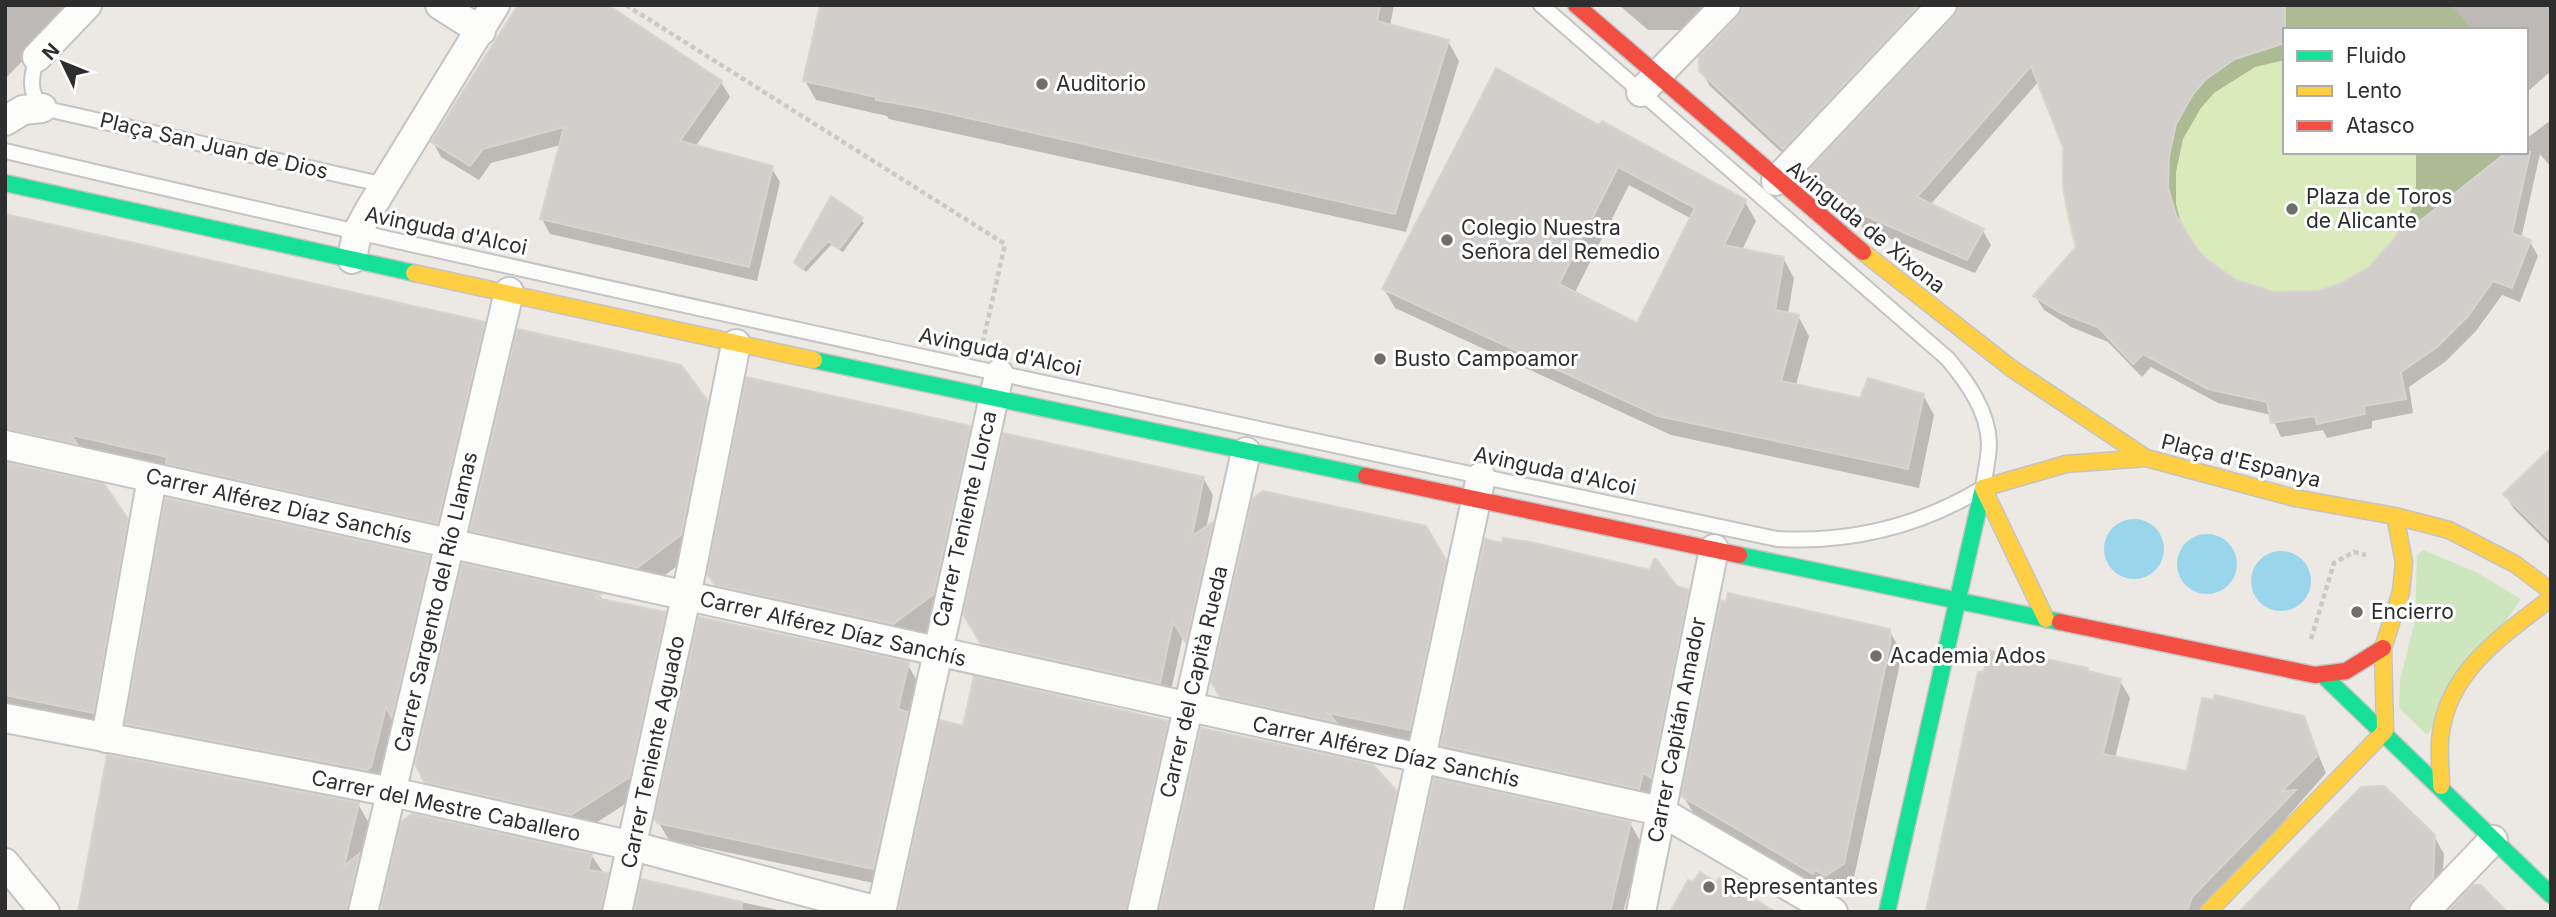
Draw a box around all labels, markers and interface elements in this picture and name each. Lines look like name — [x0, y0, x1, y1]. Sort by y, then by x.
north arrow — [28, 28, 98, 98]
legend — [2283, 28, 2528, 154]
text: N — [38, 39, 64, 65]
text: Fluido — [2346, 43, 2406, 68]
place label: Auditorio — [1056, 71, 1146, 96]
marker: Auditorio — [1034, 76, 1050, 92]
text: Lento — [2346, 78, 2402, 103]
street label: Plaça San Juan de Dios — [98, 107, 331, 184]
text: Atasco — [2346, 113, 2415, 138]
street label: Avinguda de Xixona — [1782, 155, 1951, 298]
place label: Plaza de Toros de Alicante — [2306, 184, 2452, 233]
street label: Avinguda d'Alcoi — [363, 201, 529, 260]
marker: Plaza de Toros de Alicante — [2284, 201, 2300, 217]
place label: Colegio Nuestra Señora del Remedio — [1461, 215, 1660, 264]
marker: Colegio Nuestra Señora del Remedio — [1439, 232, 1455, 248]
street label: Avinguda d'Alcoi — [917, 322, 1083, 381]
place label: Busto Campoamor — [1394, 346, 1578, 371]
marker: Busto Campoamor — [1372, 351, 1388, 367]
street label: Carrer Teniente Llorca — [927, 408, 1002, 629]
street label: Plaça d'Espanya — [2159, 429, 2323, 492]
street label: Avinguda d'Alcoi — [1472, 441, 1638, 500]
street label: Carrer Sargento del Río Llamas — [389, 449, 482, 755]
street label: Carrer Alférez Díaz Sanchís — [143, 463, 415, 548]
street label: Carrer del Capità Rueda — [1155, 563, 1232, 800]
street label: Carrer Alférez Díaz Sanchís — [697, 586, 969, 671]
place label: Encierro — [2371, 599, 2454, 624]
marker: Encierro — [2349, 604, 2365, 620]
street label: Carrer Capitán Amador — [1642, 615, 1711, 845]
street label: Carrer Teniente Aguado — [616, 633, 689, 870]
place label: Academia Ados — [1890, 643, 2046, 668]
marker: Academia Ados — [1868, 648, 1884, 664]
street label: Carrer Alférez Díaz Sanchís — [1250, 711, 1522, 792]
street label: Carrer del Mestre Caballero — [309, 765, 583, 846]
place label: Representantes — [1723, 874, 1878, 899]
marker: Representantes — [1701, 879, 1717, 895]

